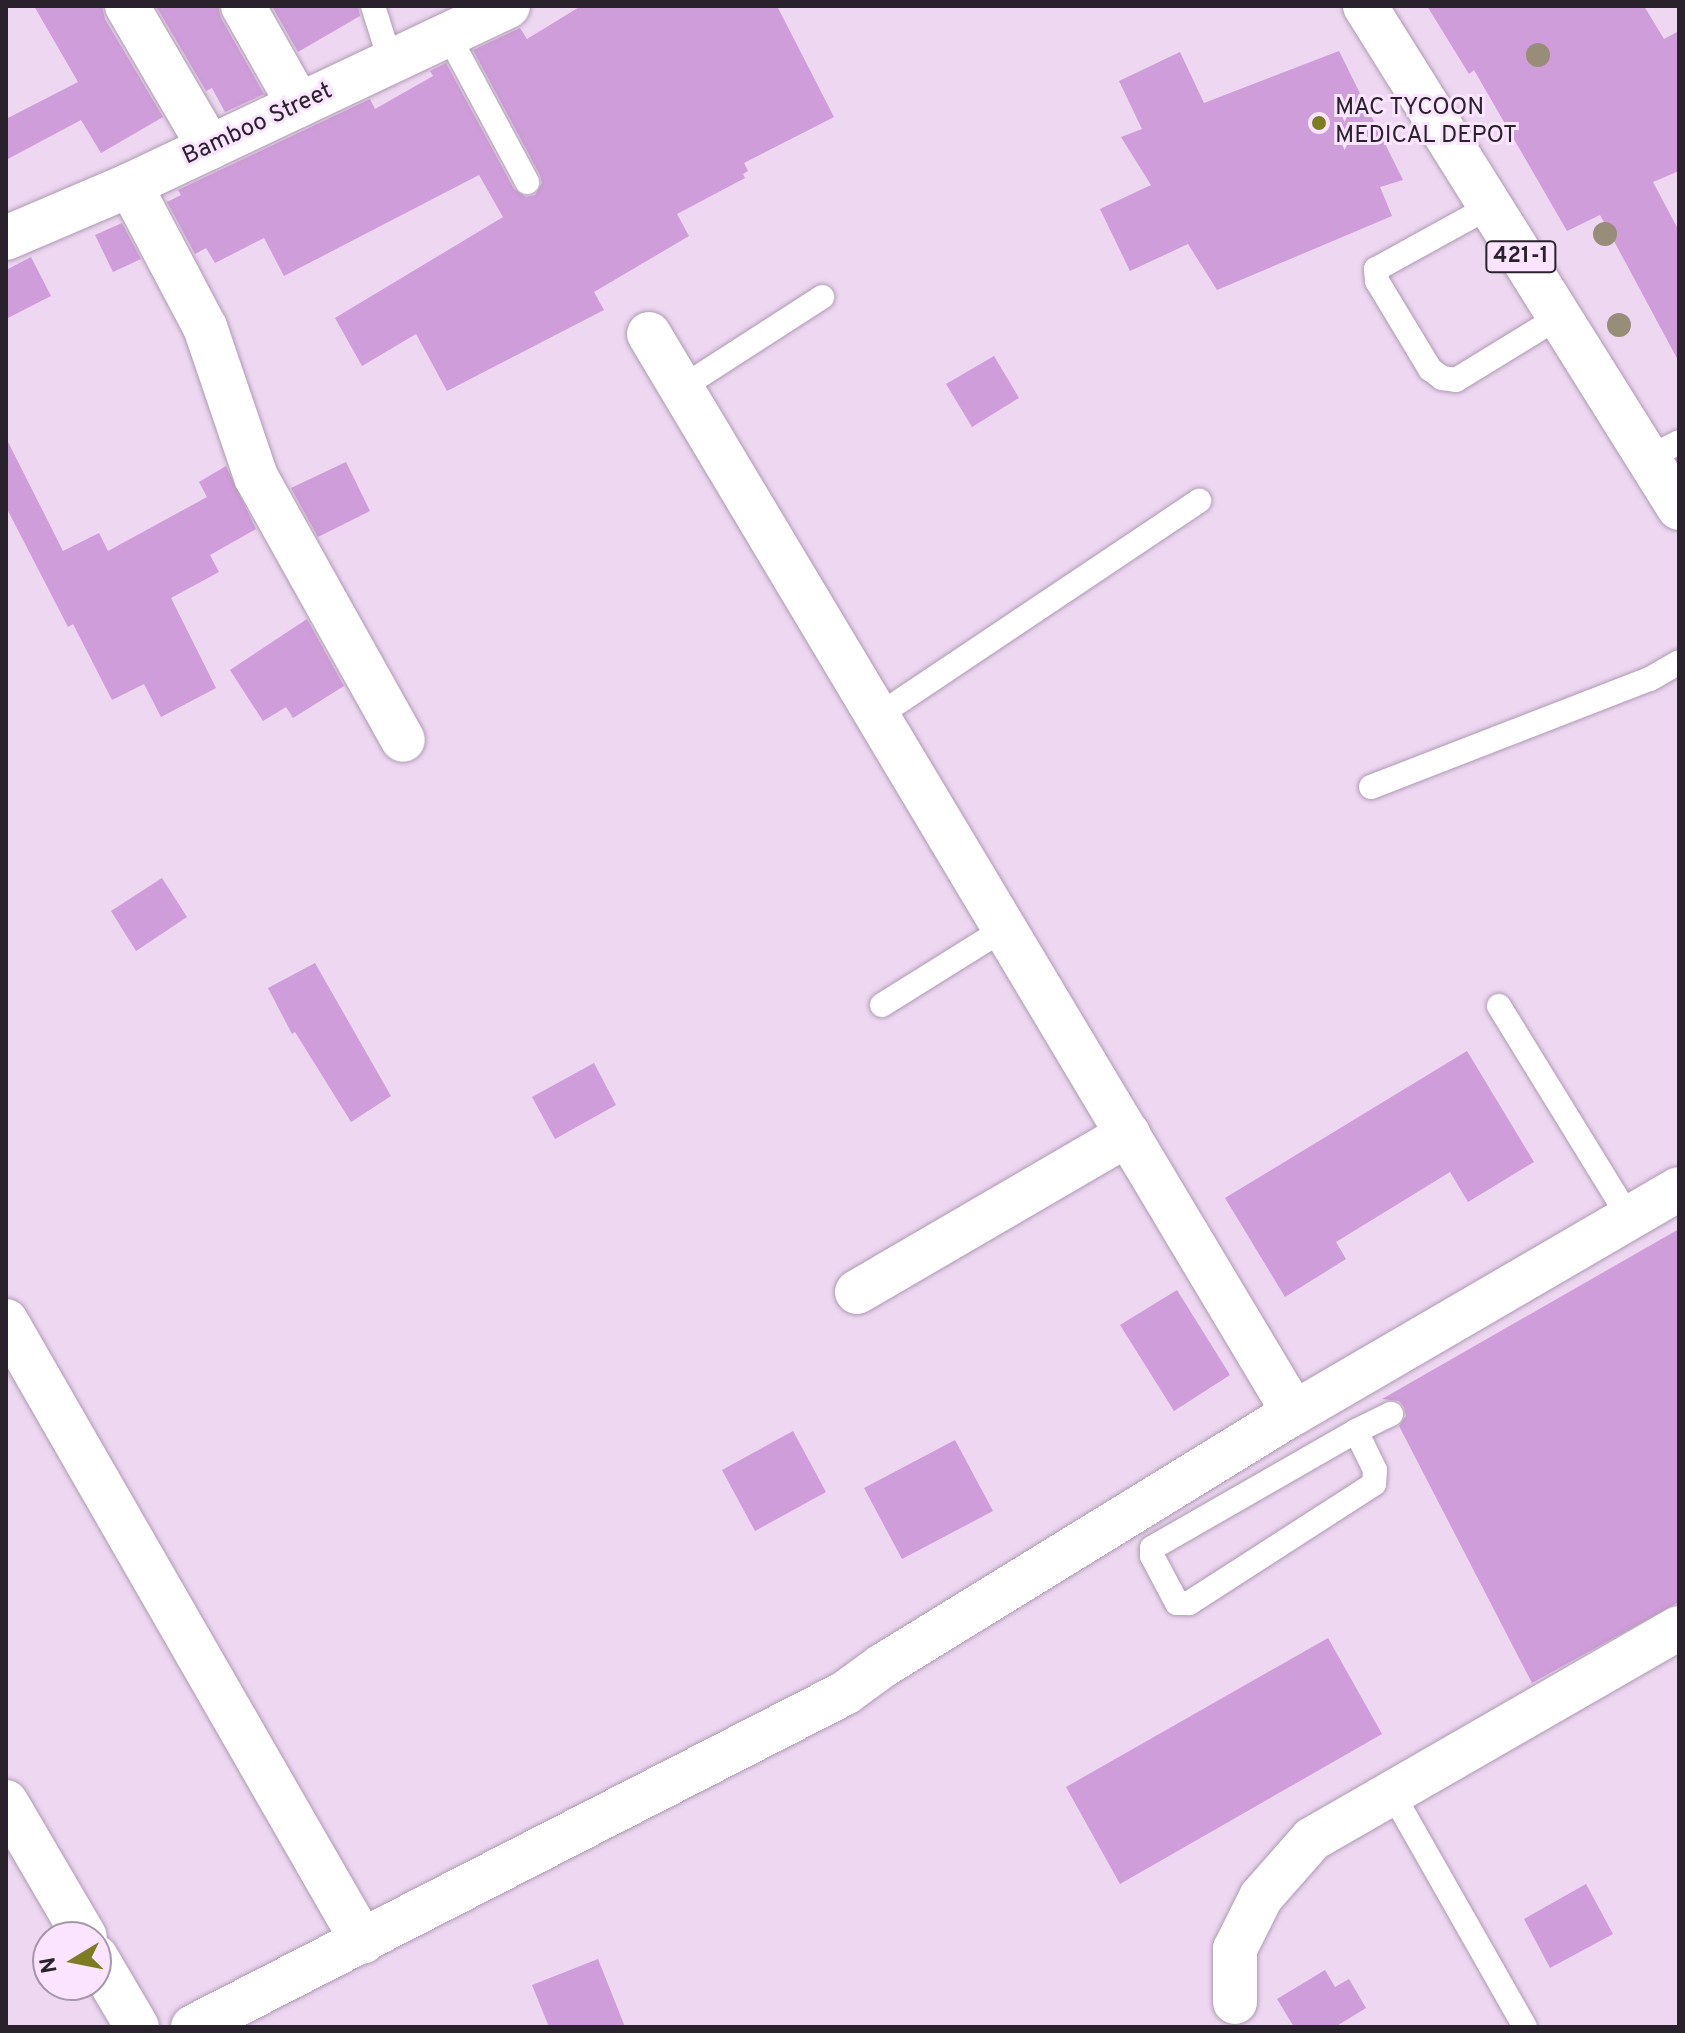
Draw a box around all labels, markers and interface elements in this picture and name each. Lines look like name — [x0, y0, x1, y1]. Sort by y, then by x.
street label: Bamboo Street — [179, 78, 337, 172]
place label: MAC TYCOON MEDICAL DEPOT — [1335, 95, 1517, 151]
marker: MAC TYCOON MEDICAL DEPOT — [1310, 114, 1328, 132]
road number: 421-1 — [1485, 239, 1557, 275]
north arrow — [32, 1921, 112, 2001]
text: N — [35, 1955, 65, 1975]

